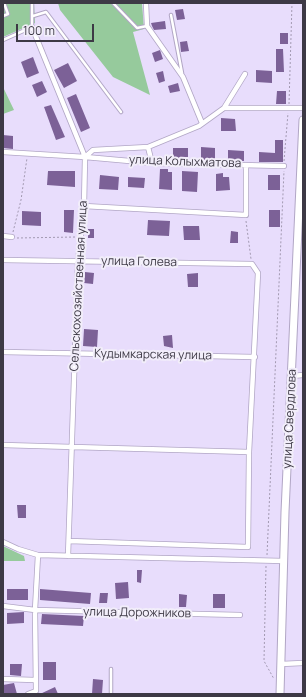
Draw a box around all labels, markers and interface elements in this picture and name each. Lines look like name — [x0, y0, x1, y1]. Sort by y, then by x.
scale bar — [18, 16, 96, 42]
text: 100 m — [23, 22, 55, 39]
street label: улица Колыхматова — [129, 153, 241, 171]
street label: Сельскохозяйственная улица — [67, 200, 91, 372]
street label: улица Голева — [101, 254, 177, 270]
street label: Кудымкарская улица — [94, 347, 212, 363]
street label: улица Свердлова — [280, 369, 300, 469]
street label: улица Дорожников — [83, 605, 191, 621]

